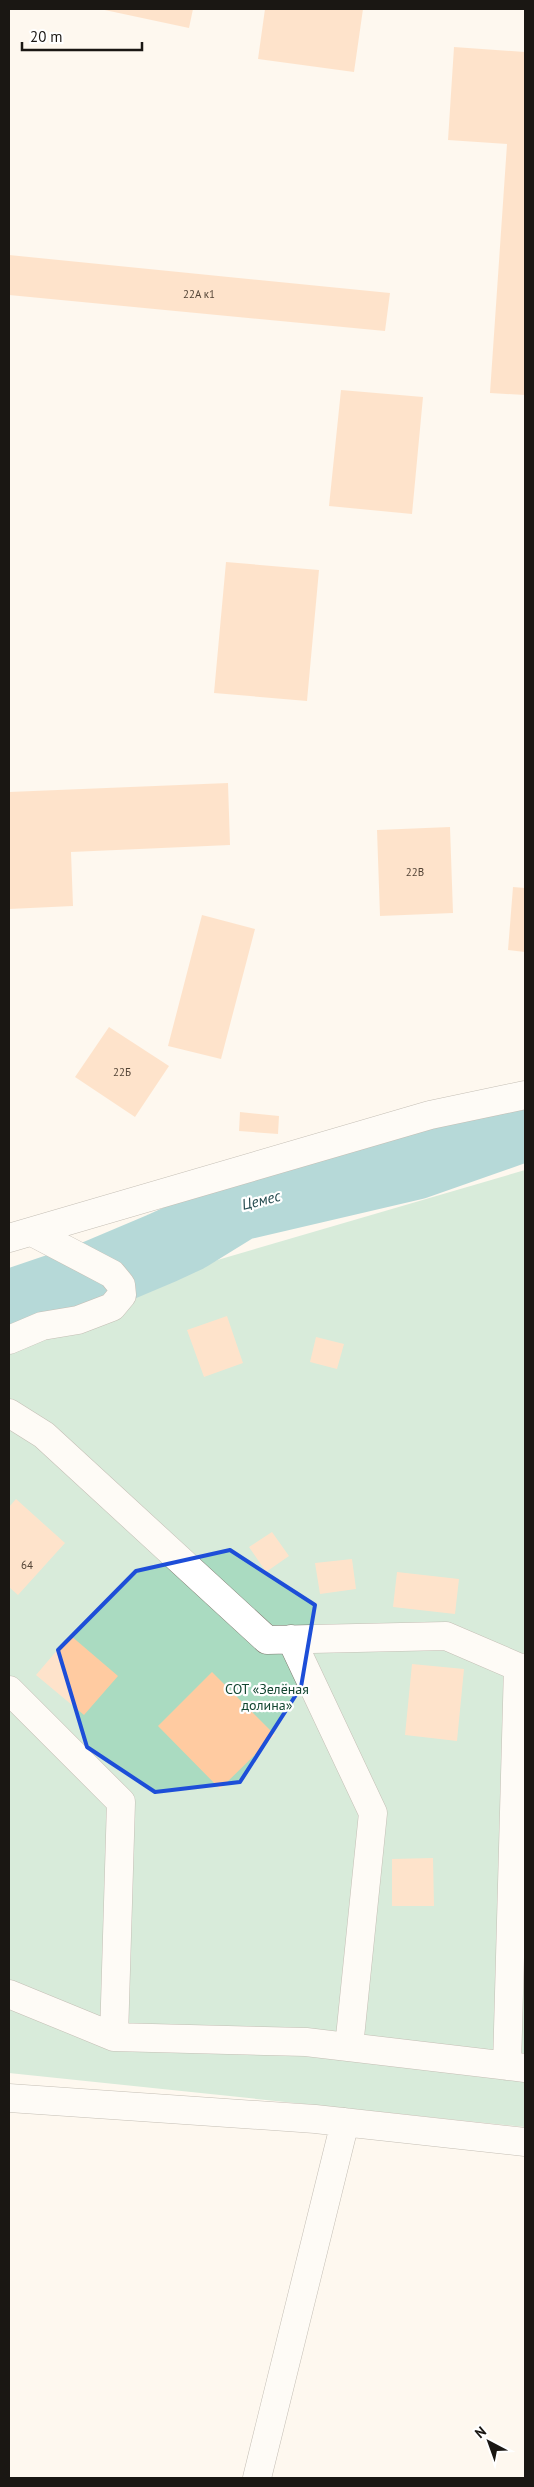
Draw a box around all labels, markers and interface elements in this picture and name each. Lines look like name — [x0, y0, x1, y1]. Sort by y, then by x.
scale bar — [22, 20, 142, 52]
text: 20 m — [30, 27, 63, 46]
house number: 22А к1 — [183, 287, 215, 301]
house number: 22В — [406, 865, 424, 879]
house number: 22Б — [113, 1065, 131, 1079]
water label: Цемес — [240, 1186, 283, 1214]
house number: 64 — [21, 1558, 33, 1572]
park label: СОТ «Зелёная долина» — [225, 1680, 309, 1714]
north arrow — [464, 2417, 514, 2467]
text: N — [471, 2422, 490, 2442]

